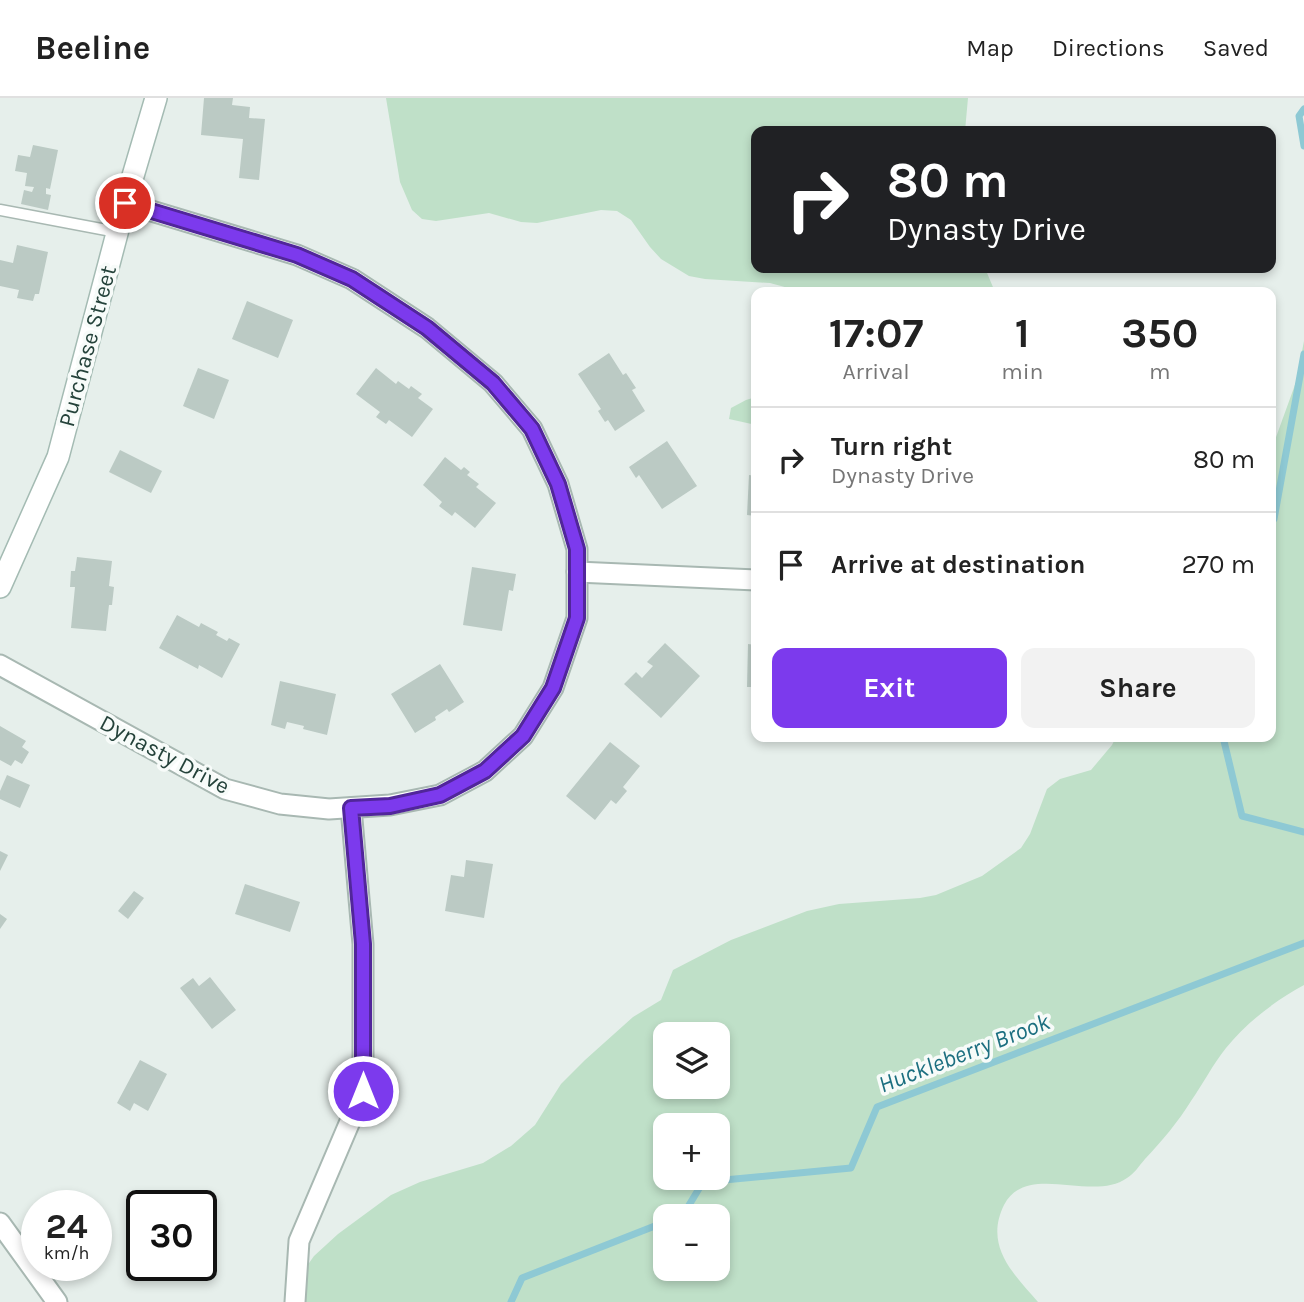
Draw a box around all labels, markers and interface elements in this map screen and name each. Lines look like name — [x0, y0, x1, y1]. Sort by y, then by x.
text: Beeline — [35, 29, 150, 67]
text: Map — [966, 34, 1014, 62]
text: Directions — [1052, 34, 1165, 62]
text: Saved — [1203, 34, 1269, 62]
text: 80 m — [887, 152, 1009, 209]
icon: right — [772, 154, 863, 245]
pin — [95, 173, 155, 233]
icon: arrive — [106, 184, 144, 222]
text: Dynasty Drive — [887, 211, 1086, 248]
street label: Purchase Street — [53, 262, 122, 430]
text: 17:07 — [829, 308, 923, 358]
text: 1 — [1015, 308, 1030, 358]
text: 350 — [1121, 308, 1198, 358]
text: Arrival — [842, 358, 910, 385]
text: min — [1001, 358, 1043, 385]
text: m — [1149, 358, 1170, 385]
text: Turn right — [831, 431, 952, 462]
icon: right — [772, 441, 810, 479]
text: 80 m — [1193, 444, 1255, 475]
text: Dynasty Drive — [831, 462, 974, 489]
icon: arrive — [772, 546, 810, 584]
text: Arrive at destination — [831, 549, 1085, 580]
text: 270 m — [1182, 549, 1255, 580]
button: Exit — [772, 648, 1007, 728]
button: Share — [1021, 648, 1255, 728]
street label: Dynasty Drive — [95, 709, 234, 800]
water label: Huckleberry Brook — [874, 1007, 1054, 1099]
map controls — [653, 1022, 730, 1281]
button: layers — [653, 1022, 730, 1099]
position arrow — [326, 1054, 400, 1128]
button: + — [653, 1113, 730, 1190]
speed limit sign: 30 — [126, 1190, 217, 1281]
button: − — [653, 1204, 730, 1281]
text: 24 — [46, 1206, 88, 1247]
text: km/h — [44, 1242, 89, 1264]

